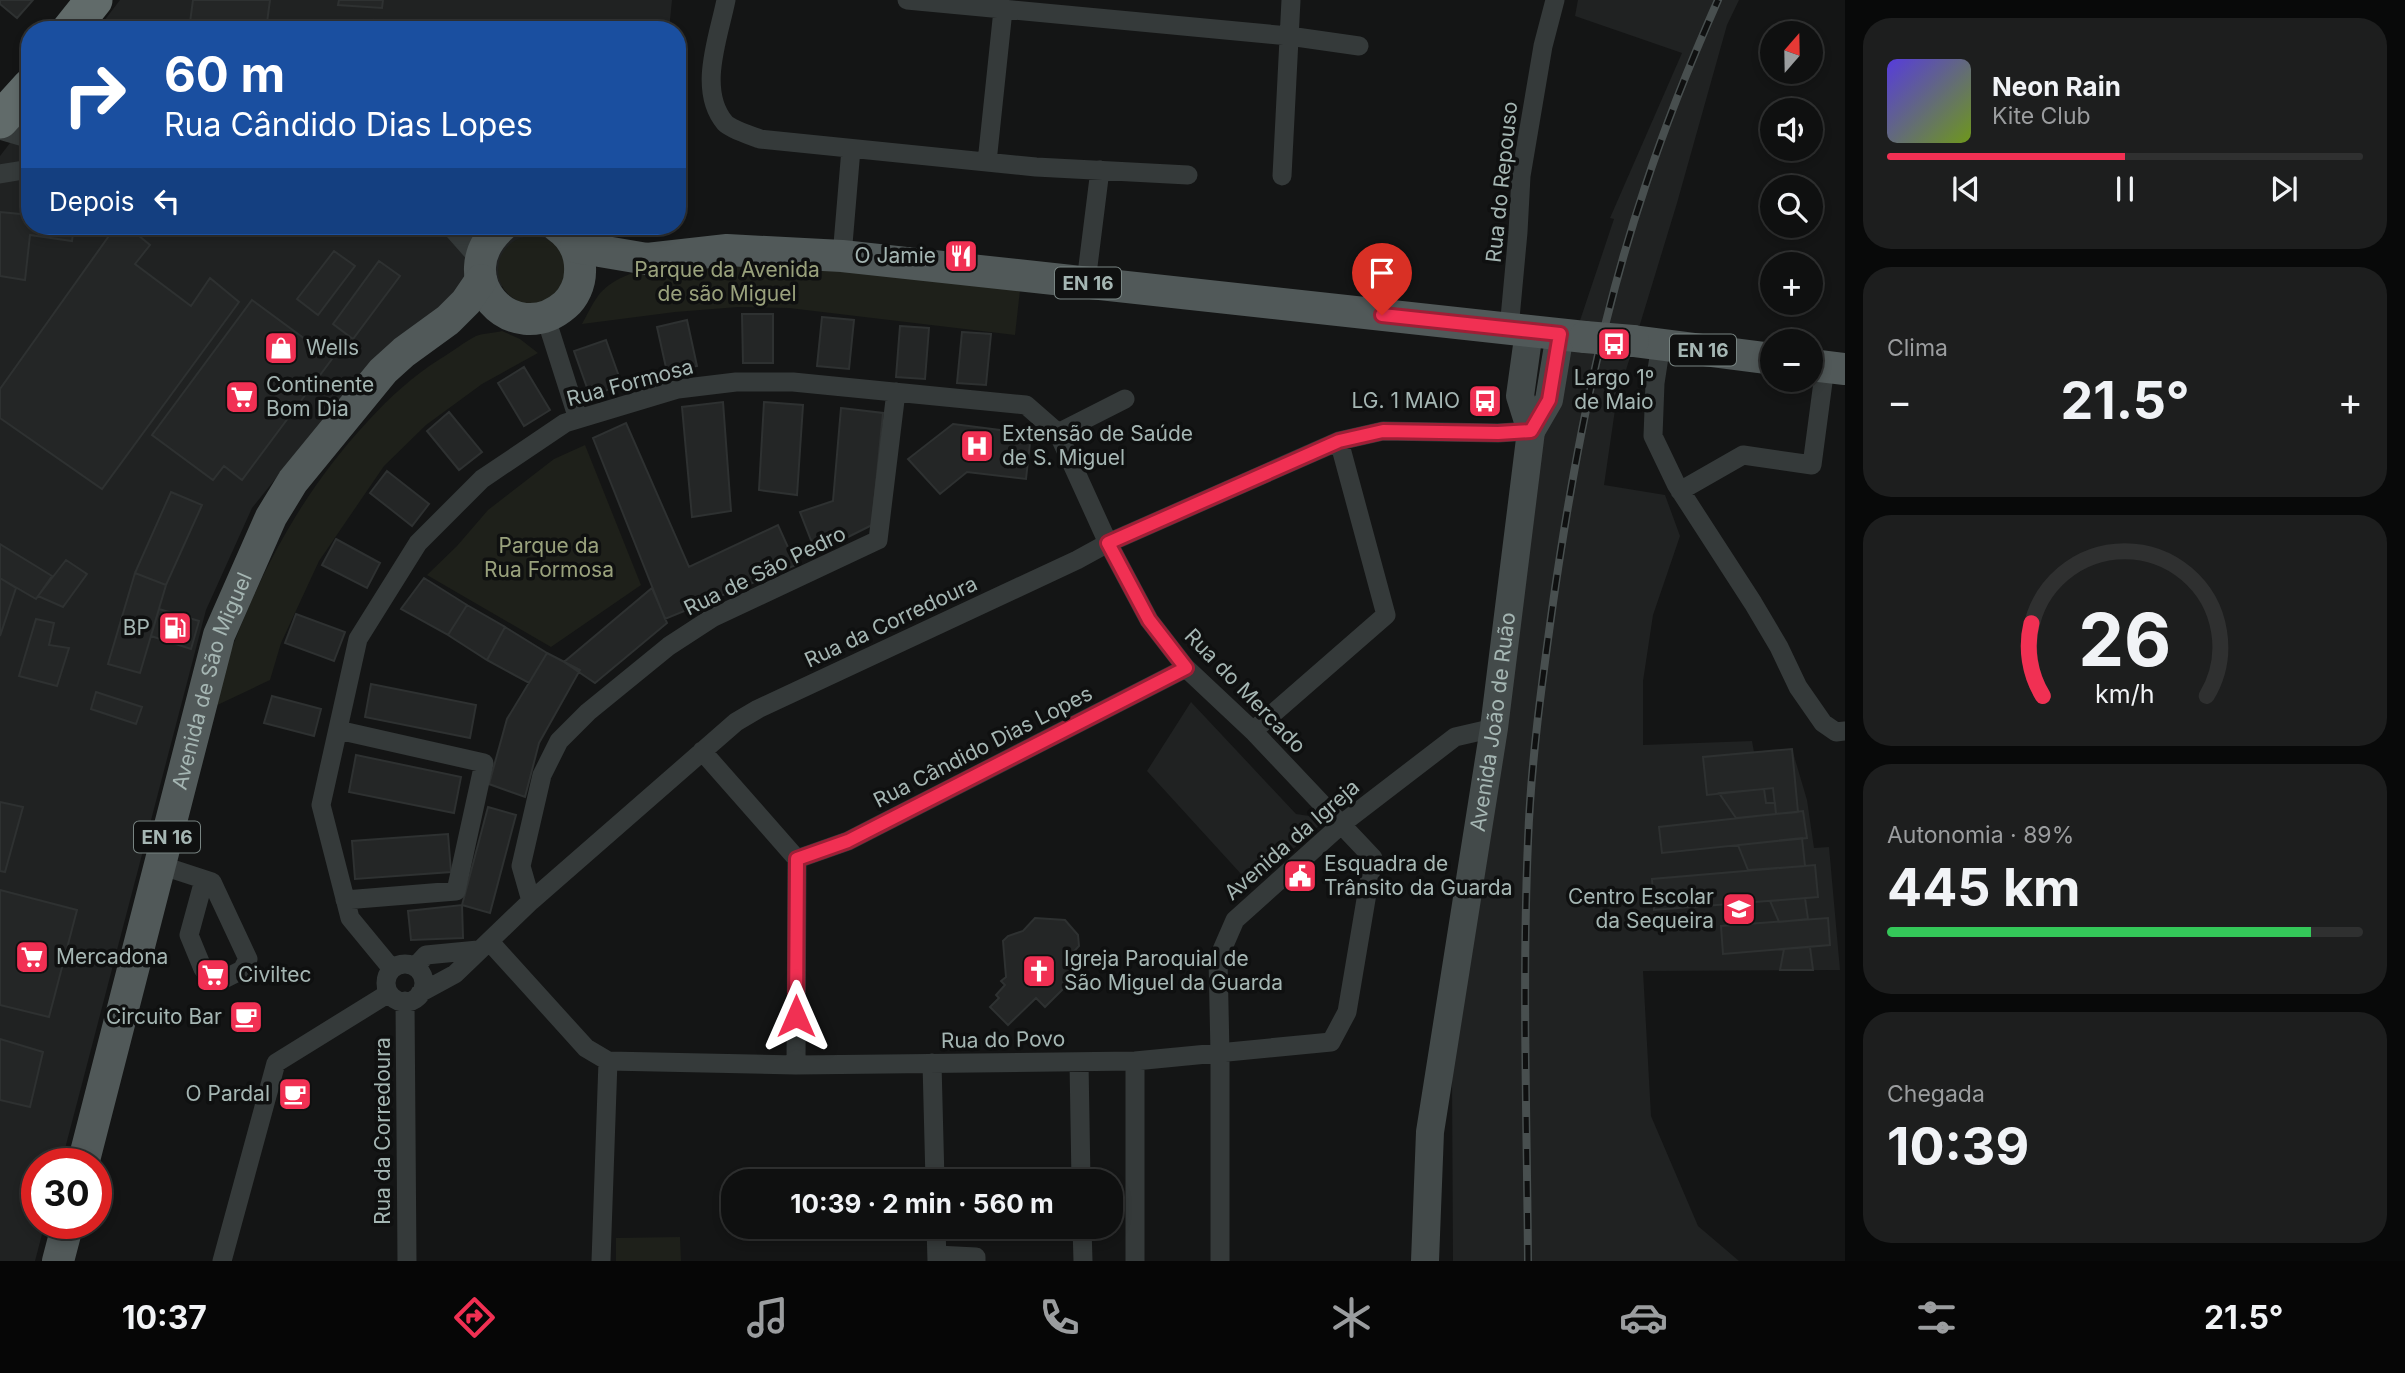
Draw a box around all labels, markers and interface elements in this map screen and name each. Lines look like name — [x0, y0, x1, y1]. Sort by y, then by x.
north arrow — [1760, 21, 1824, 84]
map controls — [1760, 21, 1823, 392]
text: 60 m — [164, 45, 285, 104]
icon: right — [49, 49, 140, 140]
text: Neon Rain — [1992, 71, 2121, 102]
button: sound — [1760, 98, 1823, 161]
street label: Rua do Repouso — [1481, 100, 1522, 264]
text: Kite Club — [1992, 102, 2091, 130]
text: Rua Cândido Dias Lopes — [164, 105, 533, 144]
icon: previous — [1947, 170, 1985, 208]
icon: pause — [2106, 170, 2144, 208]
icon: next — [2265, 170, 2303, 208]
button: search — [1760, 175, 1823, 238]
icon: left — [148, 182, 186, 220]
text: Depois — [49, 186, 134, 217]
restaurant icon: O Jamie — [942, 237, 980, 275]
place label: O Jamie — [855, 243, 936, 268]
pin — [1352, 243, 1412, 315]
button: + — [1760, 252, 1823, 315]
icon: arrive — [1363, 254, 1401, 292]
park label: Parque da Avenida de são Miguel — [634, 257, 820, 306]
road number: EN 16 — [1055, 268, 1121, 298]
bus stop icon: Largo 1º de Maio — [1595, 325, 1633, 363]
shop icon: Wells — [262, 329, 300, 367]
button: − — [1760, 329, 1823, 392]
road number: EN 16 — [1670, 334, 1736, 366]
text: Clima — [1887, 334, 1948, 362]
place label: Wells — [306, 335, 359, 360]
street label: Rua Formosa — [564, 354, 696, 411]
place label: Largo 1º de Maio — [1574, 365, 1654, 414]
text: 21.5° — [2060, 369, 2190, 432]
place label: Continente Bom Dia — [266, 372, 374, 421]
supermarket icon: Continente Bom Dia — [223, 378, 261, 416]
text: − — [1887, 378, 1912, 424]
text: + — [2338, 378, 2363, 424]
bus stop icon: LG. 1 MAIO — [1466, 382, 1504, 420]
place label: LG. 1 MAIO — [1351, 388, 1460, 413]
place label: Extensão de Saúde de S. Miguel — [1002, 421, 1193, 470]
hospital icon: Extensão de Saúde de S. Miguel — [958, 427, 996, 465]
street label: Rua de São Pedro — [680, 521, 850, 621]
park label: Parque da Rua Formosa — [484, 533, 614, 582]
street label: Avenida de São Miguel — [167, 568, 257, 792]
street label: Rua da Corredoura — [800, 571, 981, 673]
text: 26 — [2078, 596, 2172, 685]
fuel station icon: BP — [156, 609, 194, 647]
street label: Avenida João de Ruão — [1465, 611, 1520, 833]
place label: BP — [123, 615, 150, 640]
street label: Rua do Mercado — [1180, 623, 1311, 758]
text: km/h — [2095, 679, 2155, 709]
street label: Rua Cândido Dias Lopes — [869, 680, 1096, 813]
street label: Avenida da Igreja — [1219, 774, 1364, 905]
text: Autonomia · 89% — [1887, 821, 2074, 849]
road number: EN 16 — [134, 822, 200, 852]
place label: Esquadra de Trânsito da Guarda — [1324, 851, 1512, 900]
text: 445 km — [1887, 856, 2081, 919]
public building icon: Esquadra de Trânsito da Guarda — [1281, 857, 1319, 895]
place label: Centro Escolar da Sequeira — [1568, 884, 1714, 933]
school or university icon: Centro Escolar da Sequeira — [1720, 890, 1758, 928]
supermarket icon: Mercadona — [13, 938, 51, 976]
place label: Mercadona — [56, 944, 168, 969]
place label: Igreja Paroquial de São Miguel da Guarda — [1064, 946, 1283, 995]
church icon: Igreja Paroquial de São Miguel da Guarda — [1020, 952, 1058, 990]
supermarket icon: Civiltec — [194, 956, 232, 994]
place label: Civiltec — [238, 962, 312, 987]
position arrow — [759, 979, 833, 1053]
cafe icon: Circuito Bar — [227, 998, 265, 1036]
place label: Circuito Bar — [106, 1004, 222, 1029]
street label: Rua do Povo — [941, 1026, 1065, 1053]
street label: Rua da Corredoura — [370, 1037, 395, 1225]
cafe icon: O Pardal — [276, 1075, 314, 1113]
text: Chegada — [1887, 1080, 1985, 1108]
place label: O Pardal — [186, 1081, 270, 1106]
text: 10:39 — [1887, 1115, 2029, 1178]
speed limit sign: 30 — [21, 1148, 112, 1239]
text: 10:39 · 2 min · 560 m — [790, 1188, 1054, 1219]
icon: directions — [450, 1293, 499, 1342]
icon: music — [743, 1293, 792, 1342]
icon: phone — [1035, 1293, 1084, 1342]
icon: climate — [1327, 1293, 1376, 1342]
icon: car — [1619, 1293, 1668, 1342]
icon: filters — [1912, 1293, 1961, 1342]
text: 10:37 — [122, 1298, 207, 1337]
text: 21.5° — [2204, 1298, 2283, 1337]

